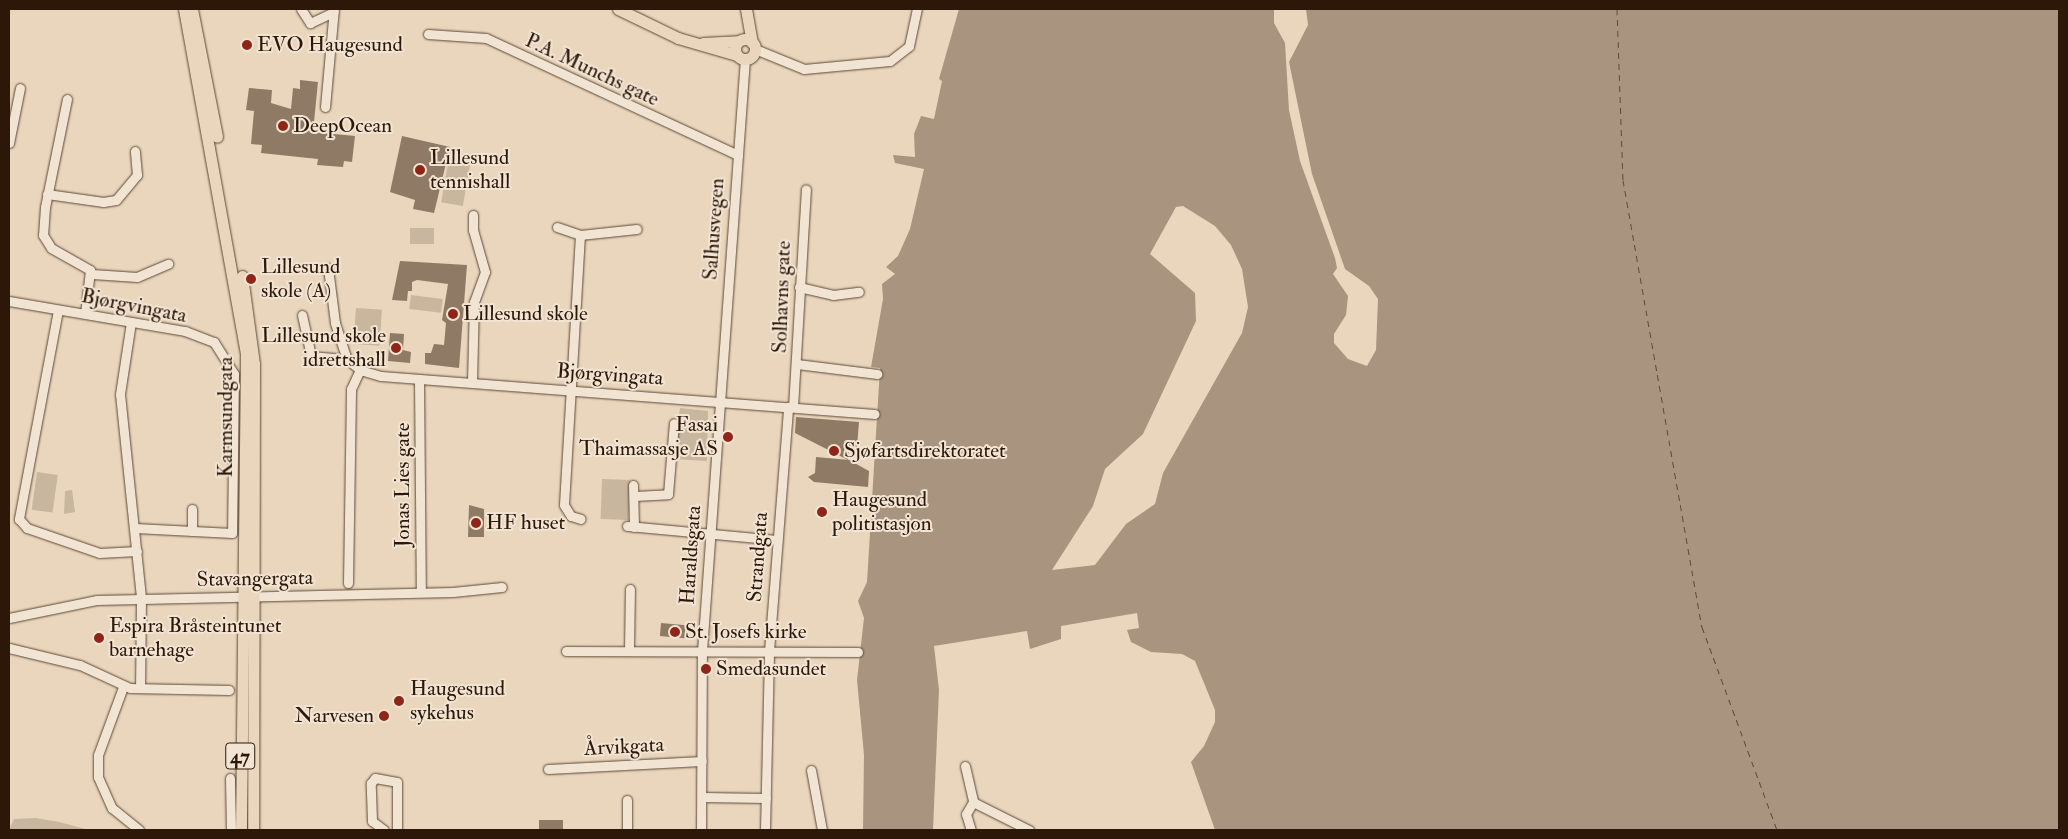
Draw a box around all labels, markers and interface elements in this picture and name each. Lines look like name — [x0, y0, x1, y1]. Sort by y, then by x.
street label: P.A. Munchs gate — [521, 28, 663, 112]
place label: EVO Haugesund — [257, 32, 403, 58]
marker: EVO Haugesund — [241, 39, 253, 51]
place label: DeepOcean — [293, 113, 392, 139]
marker: DeepOcean — [277, 120, 289, 132]
place label: Lillesund tennishall — [430, 145, 510, 195]
marker: Lillesund tennishall — [414, 164, 426, 176]
street label: Salhusvegen — [698, 177, 730, 281]
street label: Solhavns gate — [767, 240, 797, 354]
place label: Lillesund skole (A) — [261, 254, 340, 304]
marker: Lillesund skole (A) — [245, 273, 257, 285]
street label: Bjørgvingata — [79, 283, 189, 329]
place label: Lillesund skole — [463, 301, 588, 327]
marker: Lillesund skole — [447, 308, 459, 320]
place label: Lillesund skole idrettshall — [261, 323, 386, 373]
marker: Lillesund skole idrettshall — [390, 342, 402, 354]
street label: Karmsundgata — [213, 356, 239, 478]
street label: Bjørgvingata — [556, 359, 664, 391]
place label: Fasai Thaimassasje AS — [579, 412, 718, 462]
street label: Jonas Lies gate — [390, 423, 416, 547]
marker: Fasai Thaimassasje AS — [722, 431, 734, 443]
place label: Sjøfartsdirektoratet — [844, 438, 1006, 464]
marker: Sjøfartsdirektoratet — [828, 445, 840, 457]
place label: Haugesund politistasjon — [832, 487, 932, 537]
street label: Haraldsgata — [675, 504, 707, 606]
marker: Haugesund politistasjon — [816, 506, 828, 518]
place label: HF huset — [486, 510, 565, 536]
street label: Strandgata — [742, 511, 774, 603]
marker: HF huset — [470, 517, 482, 529]
street label: Stavangergata — [197, 565, 313, 593]
place label: Espira Bråsteintunet barnehage — [109, 613, 282, 663]
place label: St. Josefs kirke — [685, 619, 807, 645]
marker: St. Josefs kirke — [669, 626, 681, 638]
marker: Espira Bråsteintunet barnehage — [93, 632, 105, 644]
place label: Smedasundet — [716, 656, 826, 682]
marker: Smedasundet — [700, 663, 712, 675]
place label: Haugesund sykehus — [410, 676, 505, 726]
marker: Haugesund sykehus — [392, 694, 406, 708]
place label: Narvesen — [295, 703, 374, 729]
marker: Narvesen — [378, 710, 390, 722]
street label: Årvikgata — [583, 732, 665, 762]
road number: 47 — [225, 738, 255, 774]

